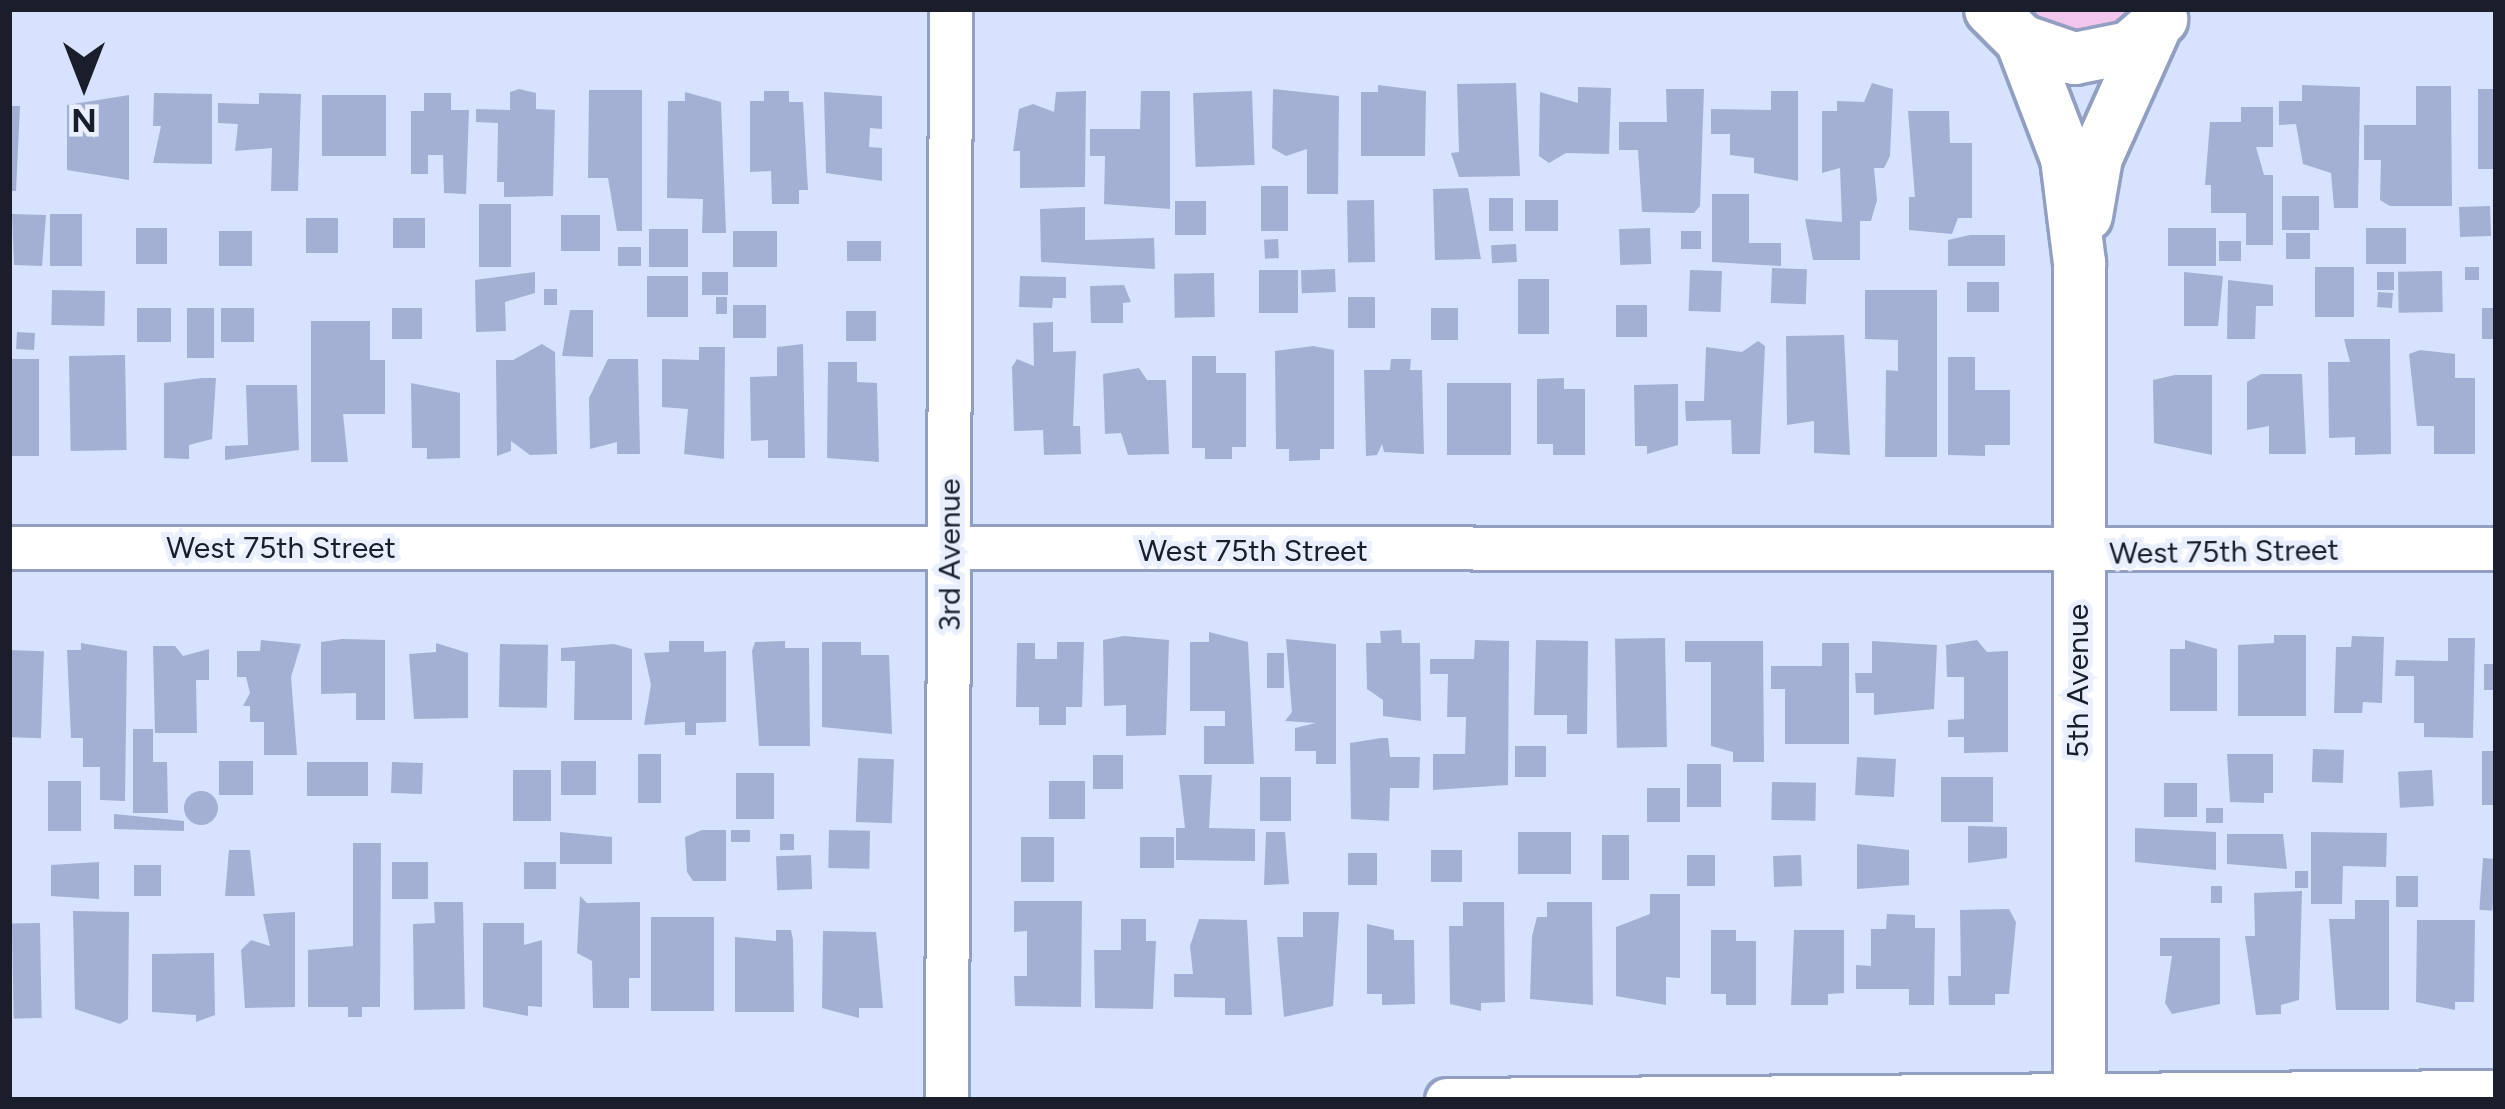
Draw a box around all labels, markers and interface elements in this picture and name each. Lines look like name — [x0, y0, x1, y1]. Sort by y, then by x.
north arrow — [24, 24, 144, 144]
text: N — [71, 101, 97, 140]
street label: 3rd Avenue — [932, 479, 968, 631]
street label: West 75th Street — [166, 530, 396, 566]
street label: West 75th Street — [2109, 532, 2339, 572]
street label: West 75th Street — [1138, 533, 1368, 569]
street label: 5th Avenue — [2060, 604, 2096, 758]

